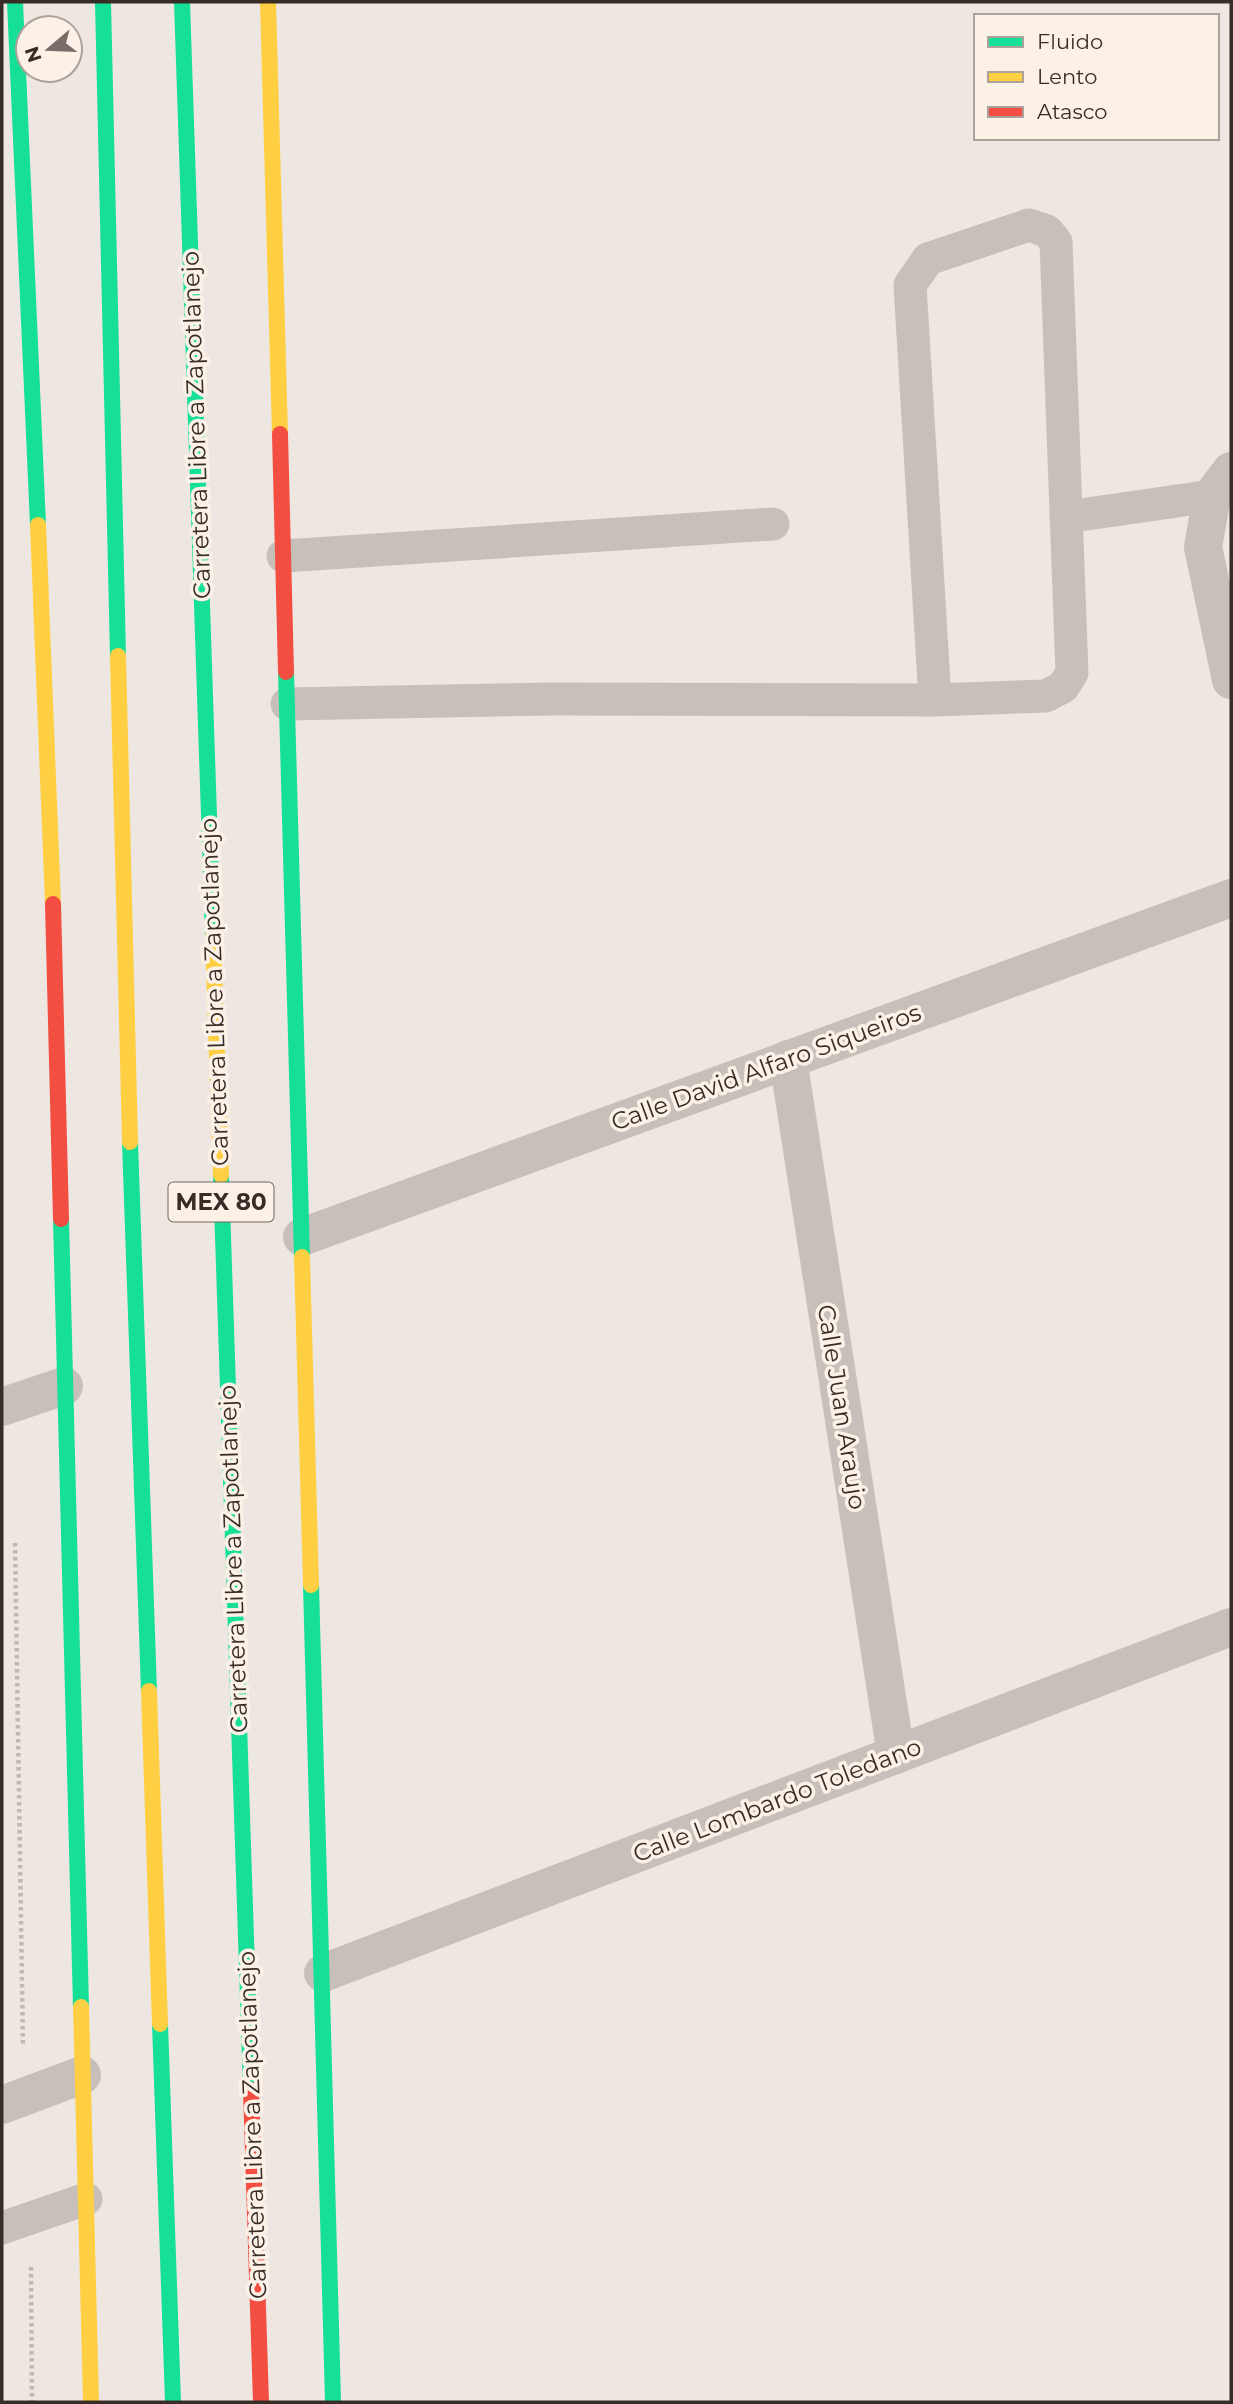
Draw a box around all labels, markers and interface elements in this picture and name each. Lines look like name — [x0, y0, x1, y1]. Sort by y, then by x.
north arrow — [14, 14, 84, 84]
legend — [974, 14, 1219, 140]
text: Fluido — [1037, 29, 1103, 54]
text: N — [20, 43, 47, 65]
text: Lento — [1037, 64, 1097, 89]
text: Atasco — [1037, 99, 1108, 124]
street label: Carretera Libre a Zapotlanejo — [175, 251, 217, 599]
street label: Carretera Libre a Zapotlanejo — [193, 818, 235, 1166]
street label: Calle David Alfaro Siqueiros — [607, 997, 925, 1137]
road number: MEX 80 — [168, 1182, 274, 1222]
street label: Calle Juan Araujo — [811, 1302, 873, 1512]
street label: Carretera Libre a Zapotlanejo — [212, 1385, 254, 1733]
street label: Calle Lombardo Toledano — [629, 1732, 925, 1868]
street label: Carretera Libre a Zapotlanejo — [231, 1951, 273, 2299]

